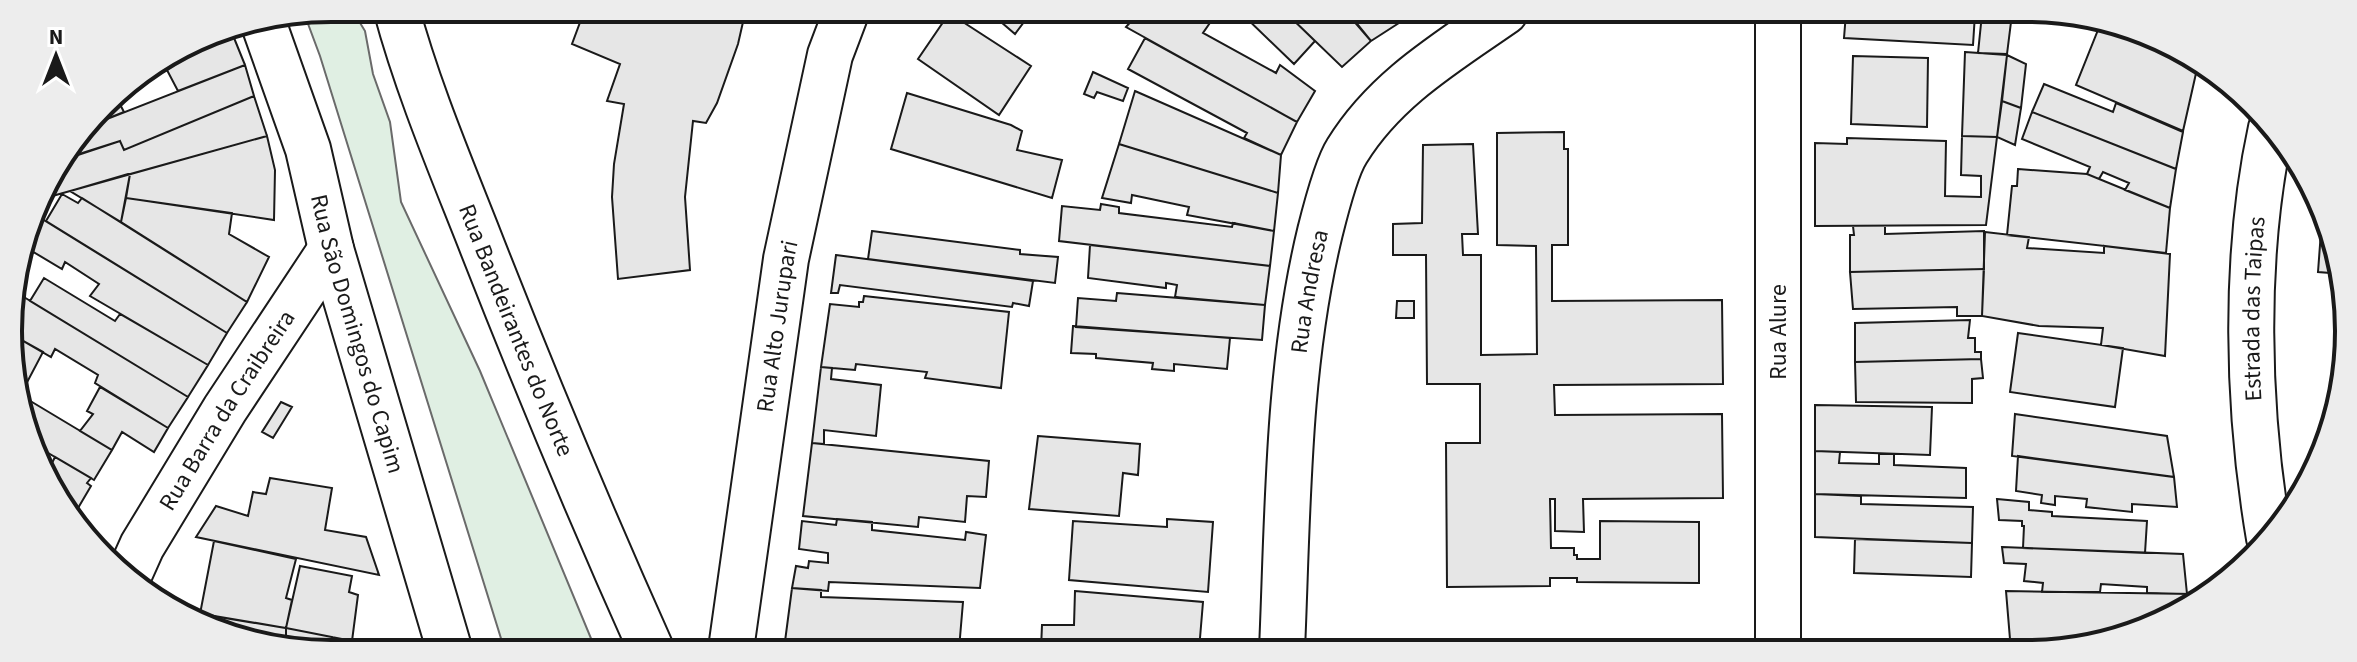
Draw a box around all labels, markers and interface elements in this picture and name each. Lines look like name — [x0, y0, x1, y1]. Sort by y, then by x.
north arrow — [16, 16, 96, 96]
text: N — [49, 21, 63, 53]
street label: Rua São Domingos do Capim — [301, 191, 414, 477]
street label: Rua Bandeirantes do Norte — [450, 199, 583, 462]
street label: Estrada das Taipas — [2234, 215, 2274, 402]
street label: Rua Andresa — [1281, 226, 1338, 355]
street label: Rua Alto Jurupari — [747, 237, 807, 415]
street label: Rua Alure — [1761, 284, 1796, 380]
street label: Rua Barra da Craibreira — [150, 303, 304, 517]

